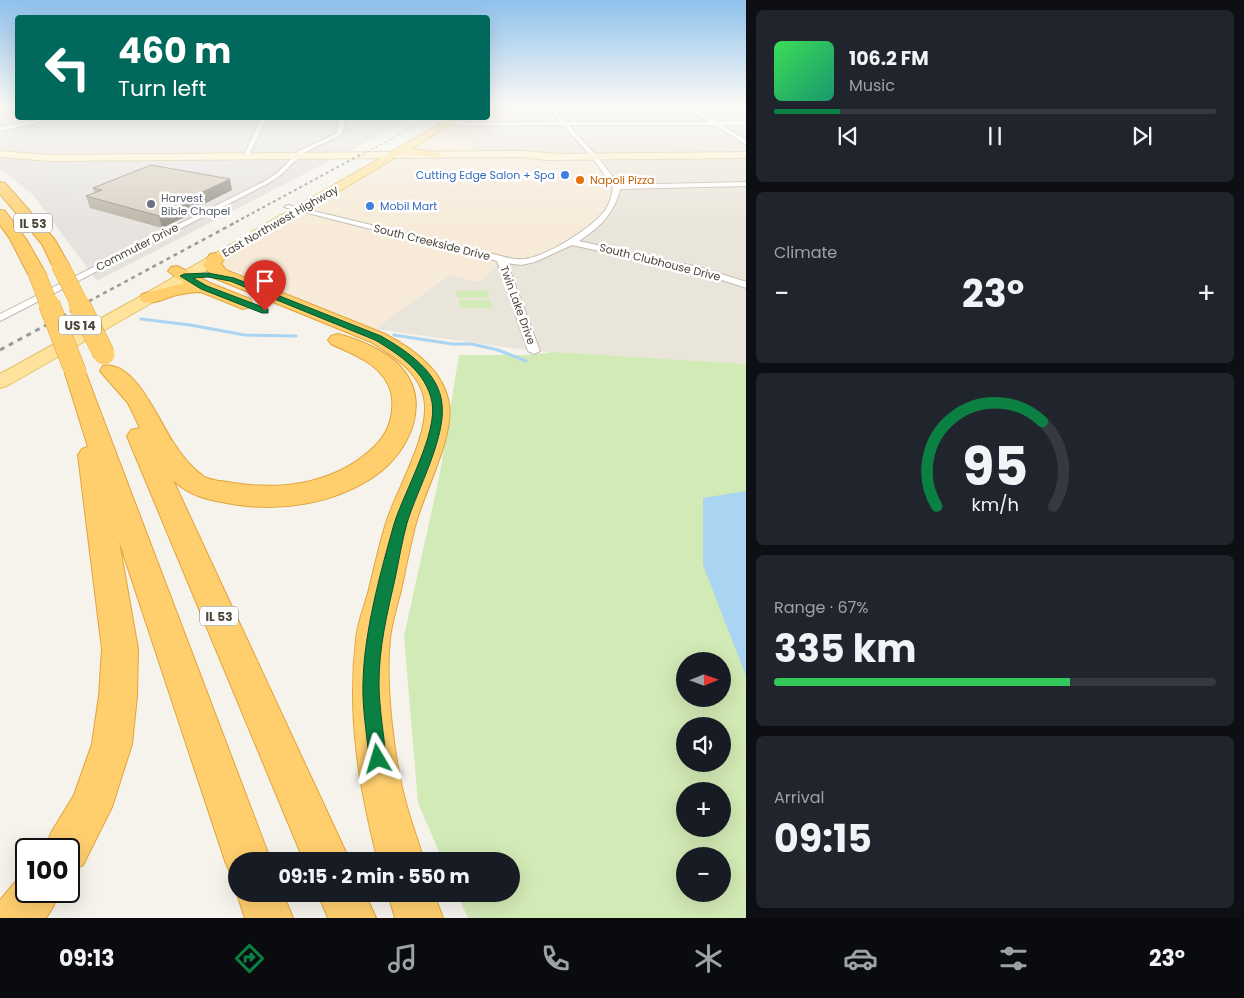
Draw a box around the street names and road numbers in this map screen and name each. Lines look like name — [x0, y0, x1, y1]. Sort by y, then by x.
street label: East Northwest Highway — [219, 181, 342, 261]
road number: IL 53 — [14, 214, 52, 232]
street label: Commuter Drive — [93, 219, 181, 275]
street label: South Creekside Drive — [372, 220, 492, 264]
street label: South Clubhouse Drive — [598, 239, 722, 285]
street label: Twin Lake Drive — [496, 263, 540, 347]
road number: US 14 — [59, 316, 101, 334]
road number: IL 53 — [200, 606, 238, 626]

